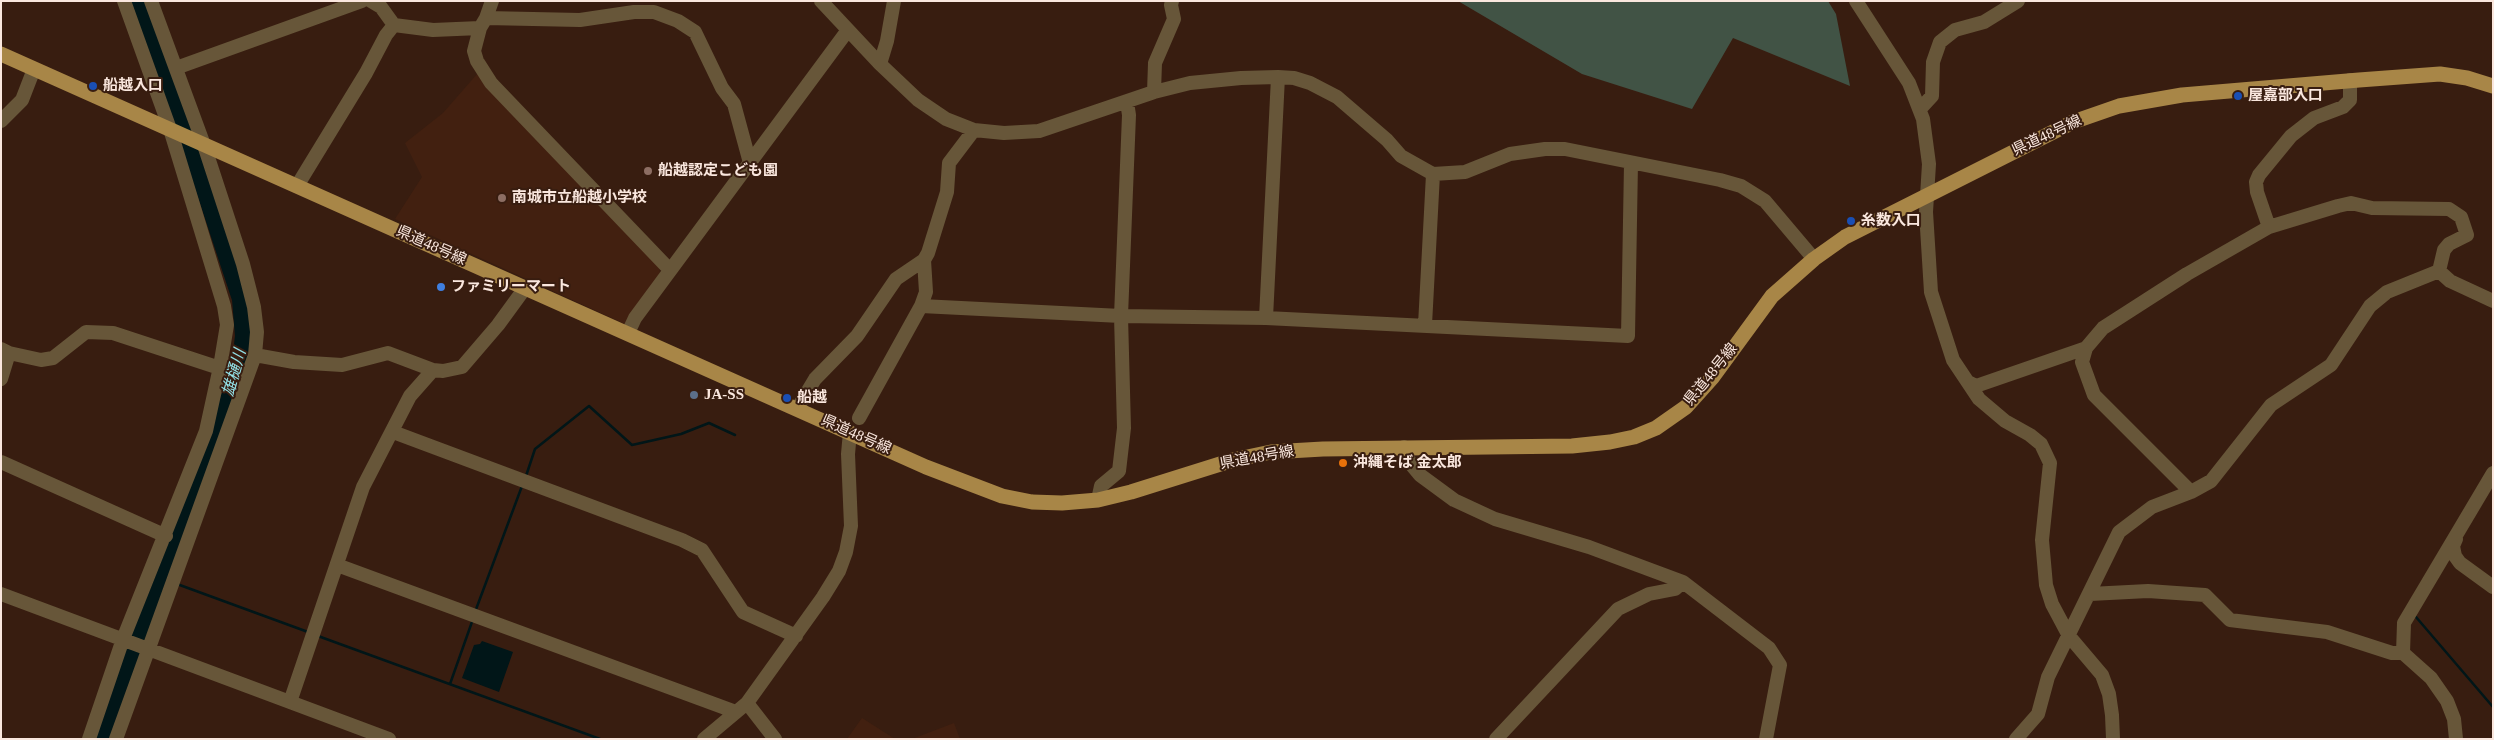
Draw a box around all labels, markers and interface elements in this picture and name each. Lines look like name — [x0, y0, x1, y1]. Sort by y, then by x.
place label: 船越入口 — [103, 77, 163, 95]
marker: 船越入口 — [87, 80, 99, 92]
place label: 屋嘉部入口 — [2248, 87, 2323, 105]
marker: 屋嘉部入口 — [2232, 90, 2244, 102]
street label: 県道48号線 — [2009, 112, 2085, 160]
place label: 船越認定こども園 — [658, 162, 778, 180]
marker: 船越認定こども園 — [642, 165, 654, 177]
place label: 南城市立船越小学校 — [512, 189, 647, 207]
marker: 南城市立船越小学校 — [496, 192, 508, 204]
place label: 糸数入口 — [1861, 212, 1921, 230]
marker: 糸数入口 — [1845, 215, 1857, 227]
street label: 県道48号線 — [393, 223, 469, 269]
place label: ファミリーマート — [451, 278, 571, 296]
marker: ファミリーマート — [435, 281, 447, 293]
street label: 県道48号線 — [1680, 340, 1742, 410]
water label: 雄樋川 — [220, 347, 250, 399]
place label: JA-SS — [704, 386, 744, 404]
marker: JA-SS — [688, 389, 700, 401]
place label: 船越 — [797, 389, 827, 407]
marker: 船越 — [781, 392, 793, 404]
street label: 県道48号線 — [818, 412, 894, 458]
street label: 県道48号線 — [1219, 443, 1295, 473]
place label: 沖縄そば 金太郎 — [1353, 454, 1462, 472]
marker: 沖縄そば 金太郎 — [1337, 457, 1349, 469]

